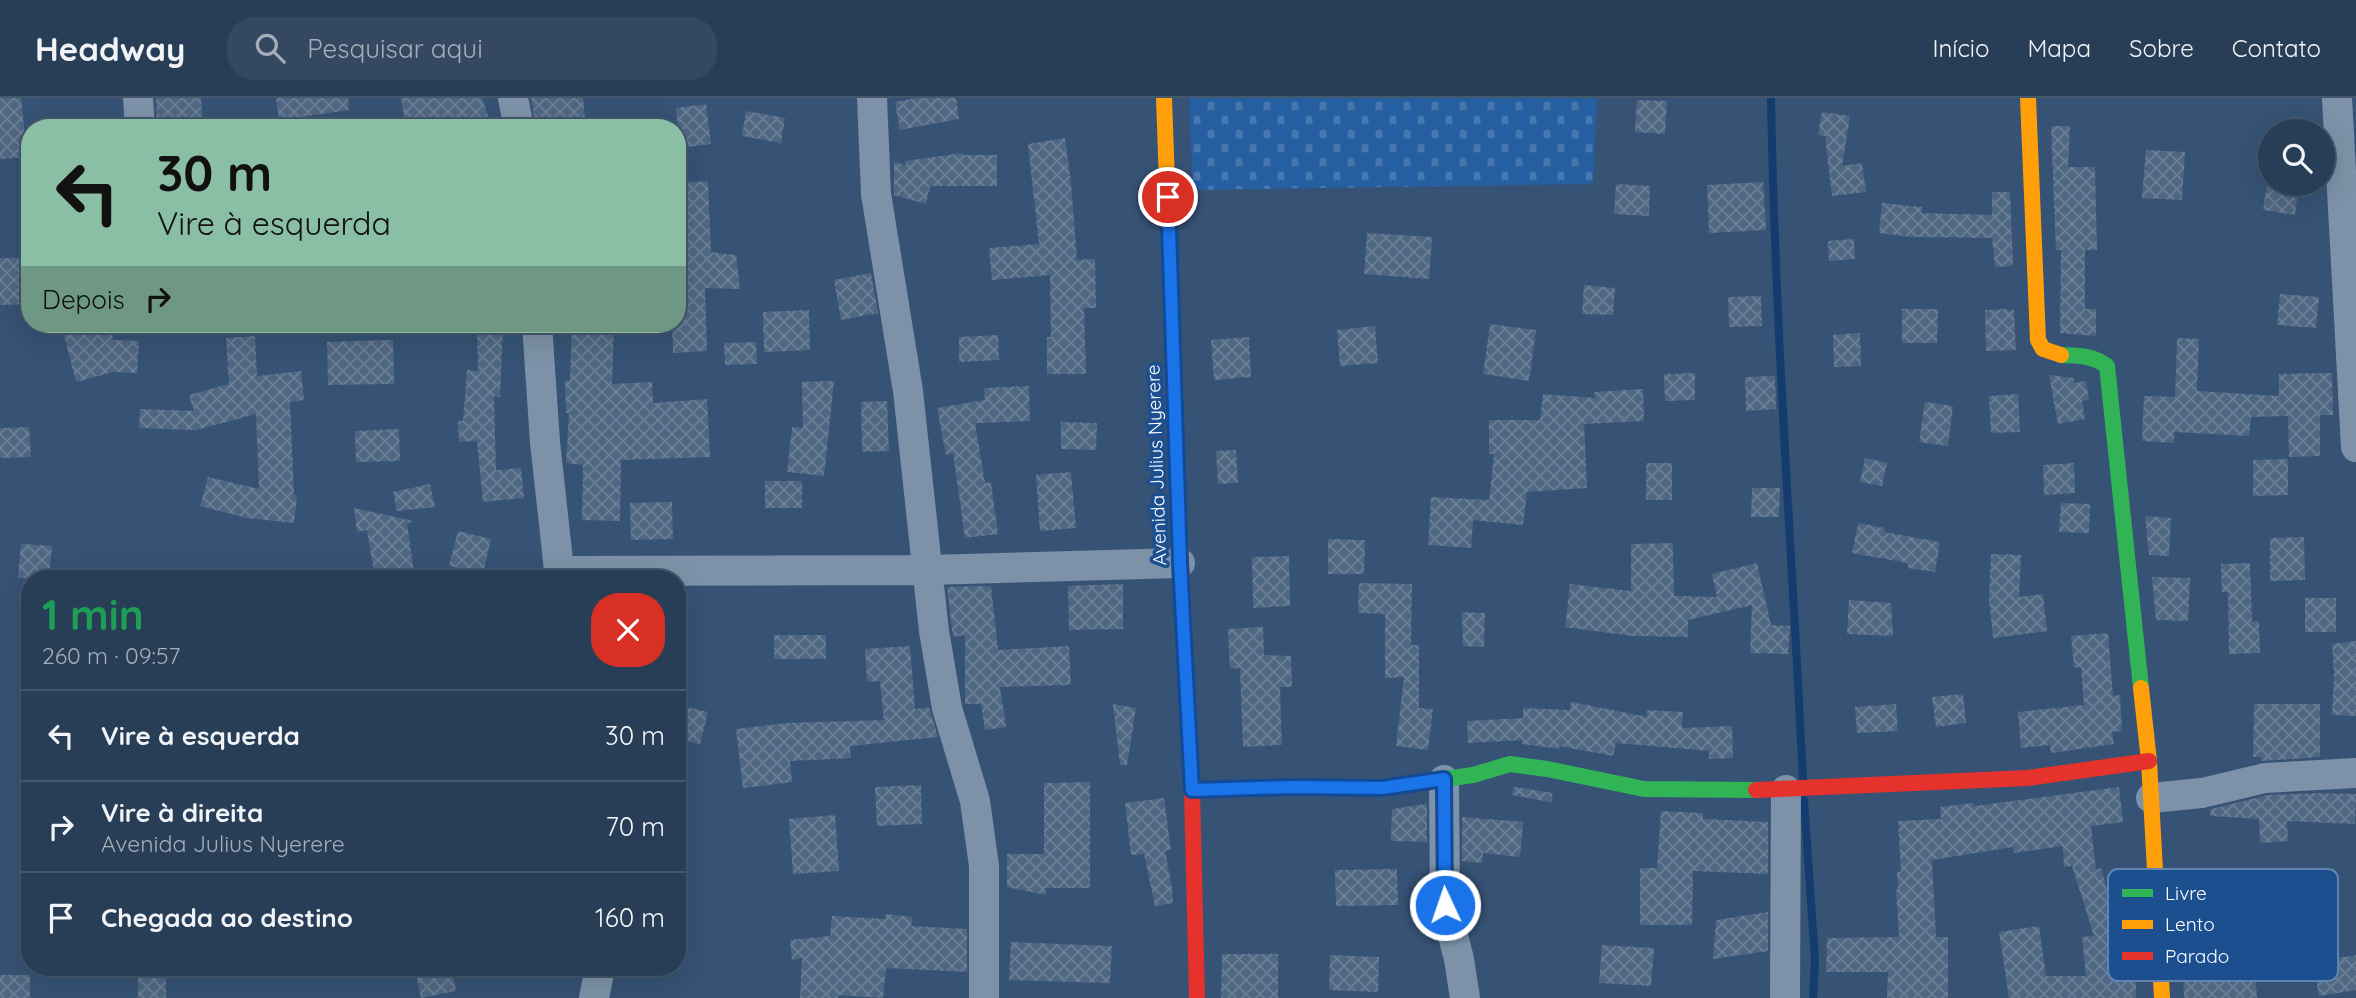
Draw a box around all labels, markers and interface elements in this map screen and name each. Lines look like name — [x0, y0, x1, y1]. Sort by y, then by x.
search box — [227, 17, 717, 80]
text: Headway — [35, 28, 185, 69]
icon: search — [251, 29, 289, 67]
text: Pesquisar aqui — [307, 32, 483, 65]
text: Início — [1932, 33, 1989, 63]
text: Mapa — [2027, 33, 2091, 63]
text: Sobre — [2129, 33, 2194, 63]
text: Contato — [2232, 33, 2321, 63]
map controls — [2258, 119, 2335, 196]
button: search — [2258, 119, 2335, 196]
text: 30 m — [157, 142, 272, 203]
icon: left — [42, 147, 133, 238]
pin — [1138, 167, 1198, 227]
icon: arrive — [1149, 178, 1187, 216]
text: Vire à esquerda — [157, 203, 391, 243]
icon: right — [139, 280, 177, 318]
text: Depois — [42, 283, 125, 316]
street label: Avenida Julius Nyerere — [1140, 364, 1172, 566]
text: 1 min — [42, 588, 144, 641]
button: close — [591, 593, 665, 667]
text: 260 m · 09:57 — [42, 641, 180, 670]
icon: left — [42, 717, 80, 755]
text: Vire à esquerda — [101, 719, 300, 752]
text: 30 m — [605, 719, 665, 752]
text: Vire à direita — [101, 796, 263, 829]
icon: right — [42, 808, 80, 846]
text: 70 m — [605, 810, 665, 843]
text: Avenida Julius Nyerere — [101, 829, 345, 858]
position arrow — [1408, 868, 1482, 942]
legend — [2108, 869, 2338, 981]
text: Livre — [2165, 881, 2207, 905]
icon: arrive — [42, 899, 80, 937]
text: Chegada ao destino — [101, 901, 353, 934]
text: 160 m — [595, 901, 665, 934]
text: Lento — [2165, 912, 2215, 936]
text: Parado — [2165, 944, 2229, 968]

